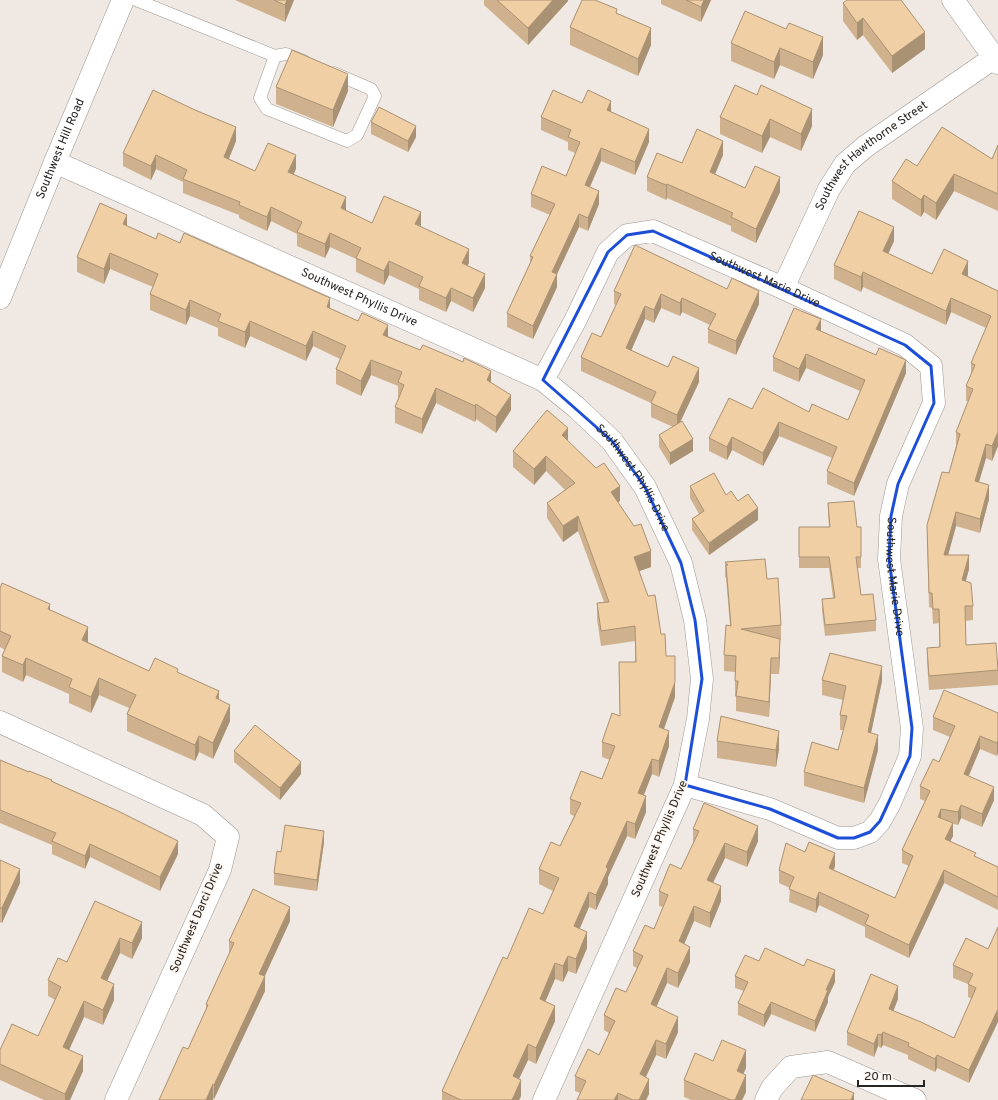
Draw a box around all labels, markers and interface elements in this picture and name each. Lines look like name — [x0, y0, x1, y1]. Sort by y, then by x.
street label: Southwest Hill Road — [33, 96, 89, 202]
street label: Southwest Hawthorne Street — [812, 98, 931, 213]
street label: Southwest Marie Drive — [706, 248, 822, 312]
street label: Southwest Phyllis Drive — [298, 265, 420, 331]
street label: Southwest Phyllis Drive — [591, 421, 673, 535]
street label: Southwest Marie Drive — [881, 517, 907, 638]
street label: Southwest Phyllis Drive — [628, 778, 692, 900]
street label: Southwest Darci Drive — [167, 861, 227, 975]
scale bar — [858, 1062, 924, 1088]
text: 20 m — [864, 1069, 892, 1085]

